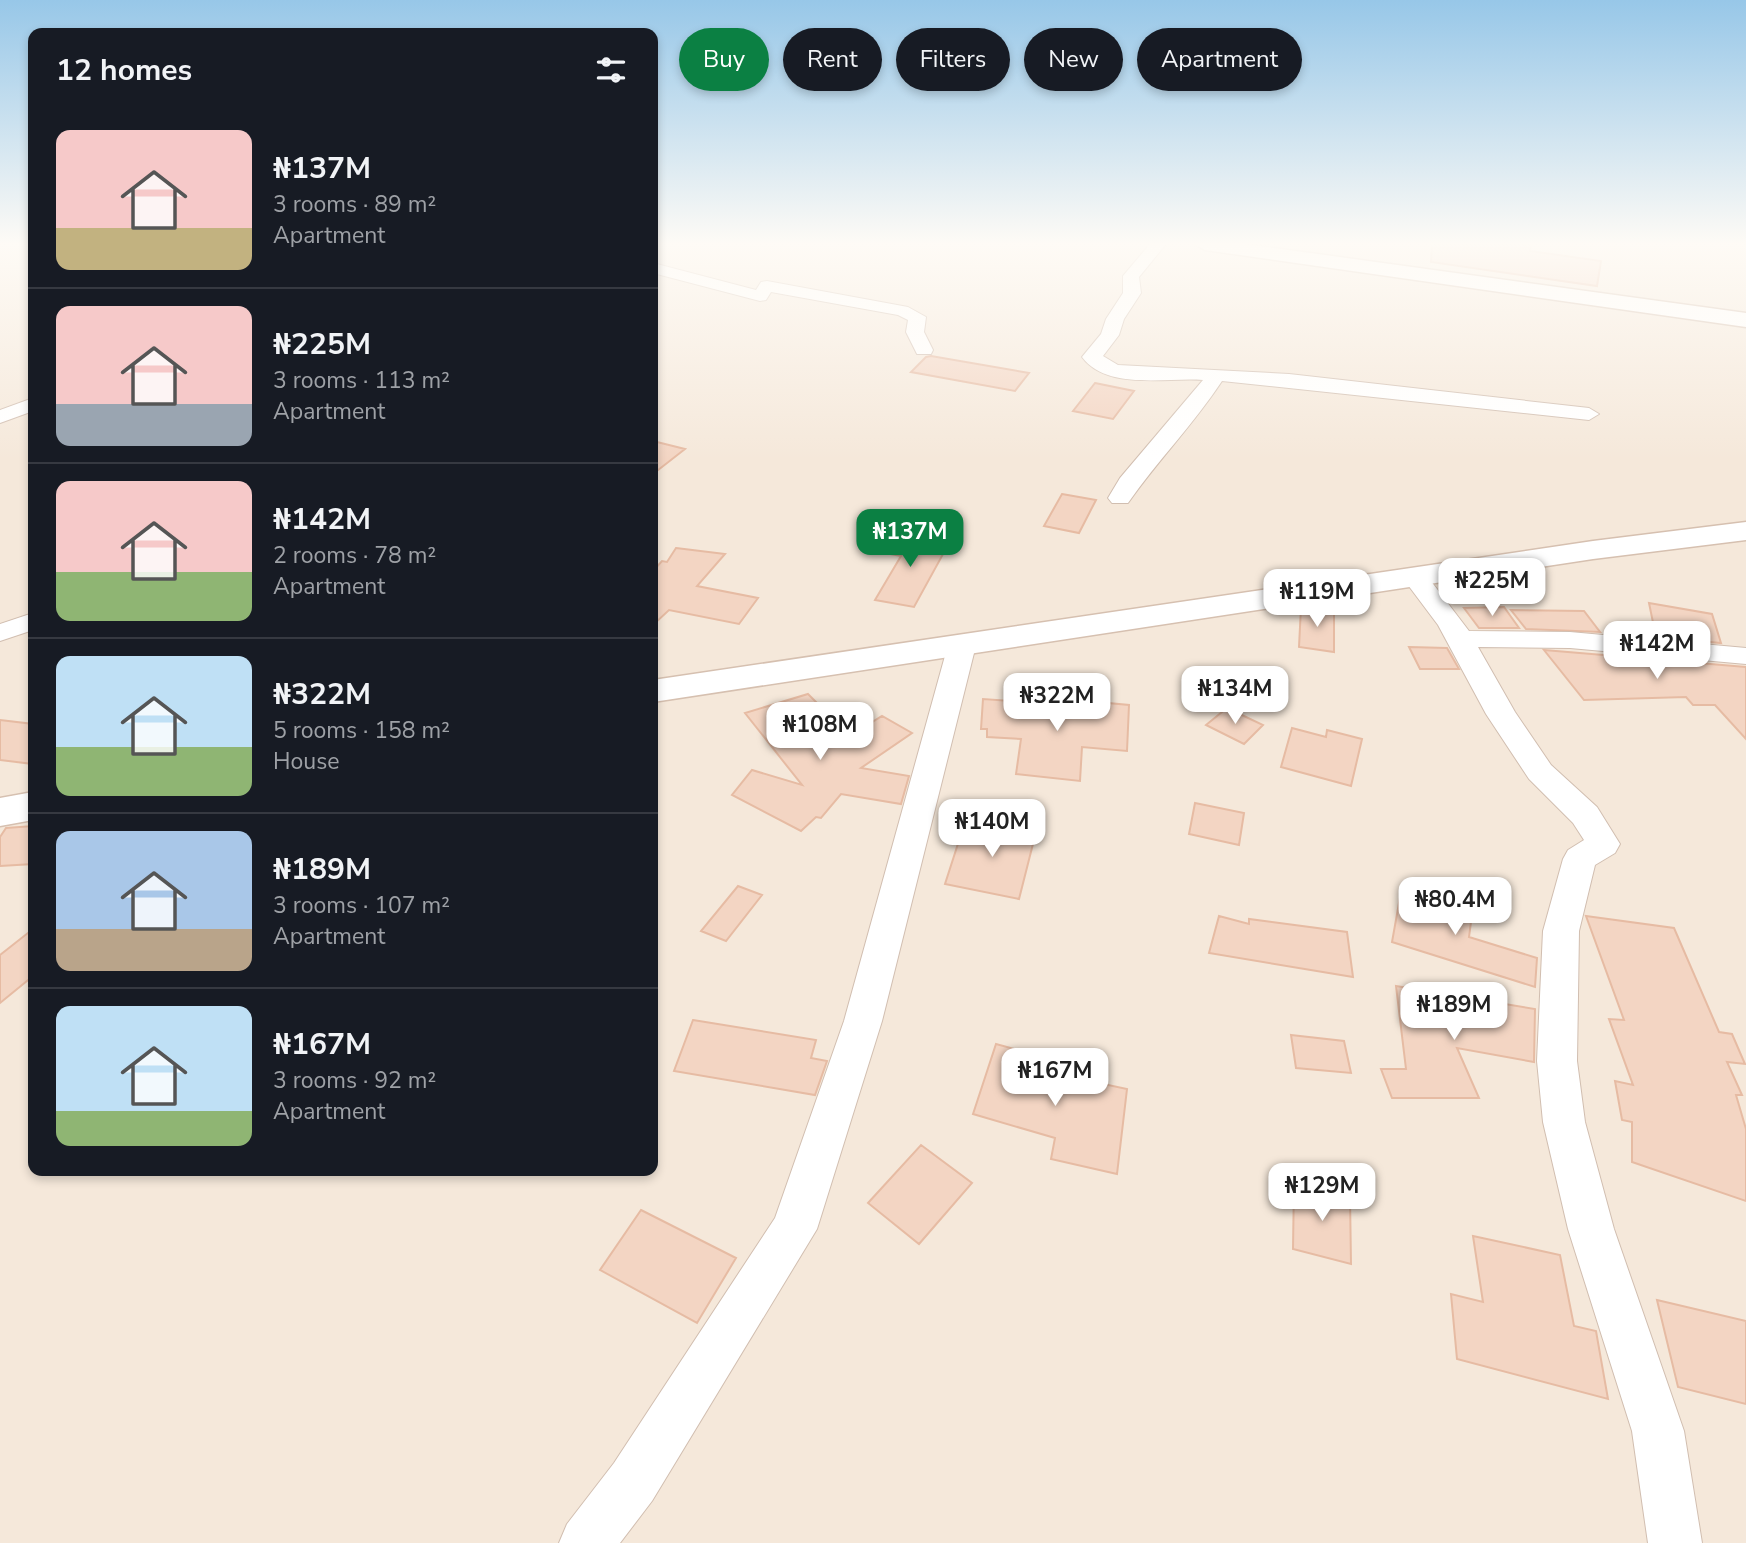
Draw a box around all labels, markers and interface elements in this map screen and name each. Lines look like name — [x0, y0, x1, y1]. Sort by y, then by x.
chip: Buy — [679, 28, 769, 91]
chip: Rent — [783, 28, 882, 91]
chip: Filters — [896, 28, 1010, 91]
chip: New — [1024, 28, 1123, 91]
chip: Apartment — [1137, 28, 1302, 91]
text: 12 homes — [56, 50, 192, 91]
icon: filters — [592, 51, 630, 89]
text: ₦137M — [273, 148, 371, 189]
icon: home — [112, 158, 196, 242]
text: 3 rooms · 89 m² — [273, 189, 436, 220]
text: Apartment — [273, 220, 385, 251]
text: ₦225M — [273, 324, 371, 365]
icon: home — [112, 334, 196, 418]
text: 3 rooms · 113 m² — [273, 365, 450, 396]
text: Apartment — [273, 396, 385, 427]
text: ₦142M — [273, 499, 371, 540]
icon: home — [112, 509, 196, 593]
pin: ₦137M — [861, 510, 959, 569]
text: ₦137M — [872, 516, 948, 547]
text: 2 rooms · 78 m² — [273, 540, 436, 571]
pin: ₦225M — [1443, 558, 1541, 618]
text: ₦225M — [1454, 565, 1530, 596]
pin: ₦119M — [1268, 570, 1366, 629]
text: Apartment — [273, 571, 385, 602]
text: ₦119M — [1279, 576, 1355, 607]
pin: ₦142M — [1608, 622, 1706, 681]
text: ₦142M — [1619, 628, 1695, 659]
pin: ₦134M — [1186, 666, 1284, 726]
text: ₦134M — [1197, 673, 1273, 704]
text: ₦322M — [273, 674, 371, 715]
pin: ₦322M — [1008, 674, 1106, 733]
text: ₦322M — [1019, 680, 1095, 711]
icon: home — [112, 684, 196, 768]
pin: ₦108M — [771, 702, 869, 762]
text: ₦108M — [782, 709, 858, 740]
text: 5 rooms · 158 m² — [273, 715, 450, 746]
text: House — [273, 746, 340, 777]
pin: ₦140M — [943, 800, 1041, 859]
text: ₦140M — [954, 806, 1030, 837]
text: ₦189M — [273, 849, 371, 890]
icon: home — [112, 859, 196, 943]
pin: ₦80.4M — [1398, 878, 1512, 937]
text: ₦80.4M — [1415, 884, 1495, 915]
text: 3 rooms · 107 m² — [273, 890, 450, 921]
text: Apartment — [273, 921, 385, 952]
pin: ₦189M — [1405, 982, 1503, 1042]
text: ₦189M — [1416, 989, 1492, 1020]
text: ₦167M — [273, 1024, 371, 1065]
icon: home — [112, 1034, 196, 1118]
pin: ₦167M — [1006, 1048, 1104, 1108]
text: ₦167M — [1017, 1055, 1093, 1086]
text: 3 rooms · 92 m² — [273, 1065, 436, 1096]
text: Apartment — [273, 1096, 385, 1127]
pin: ₦129M — [1273, 1164, 1371, 1223]
text: ₦129M — [1284, 1170, 1360, 1201]

